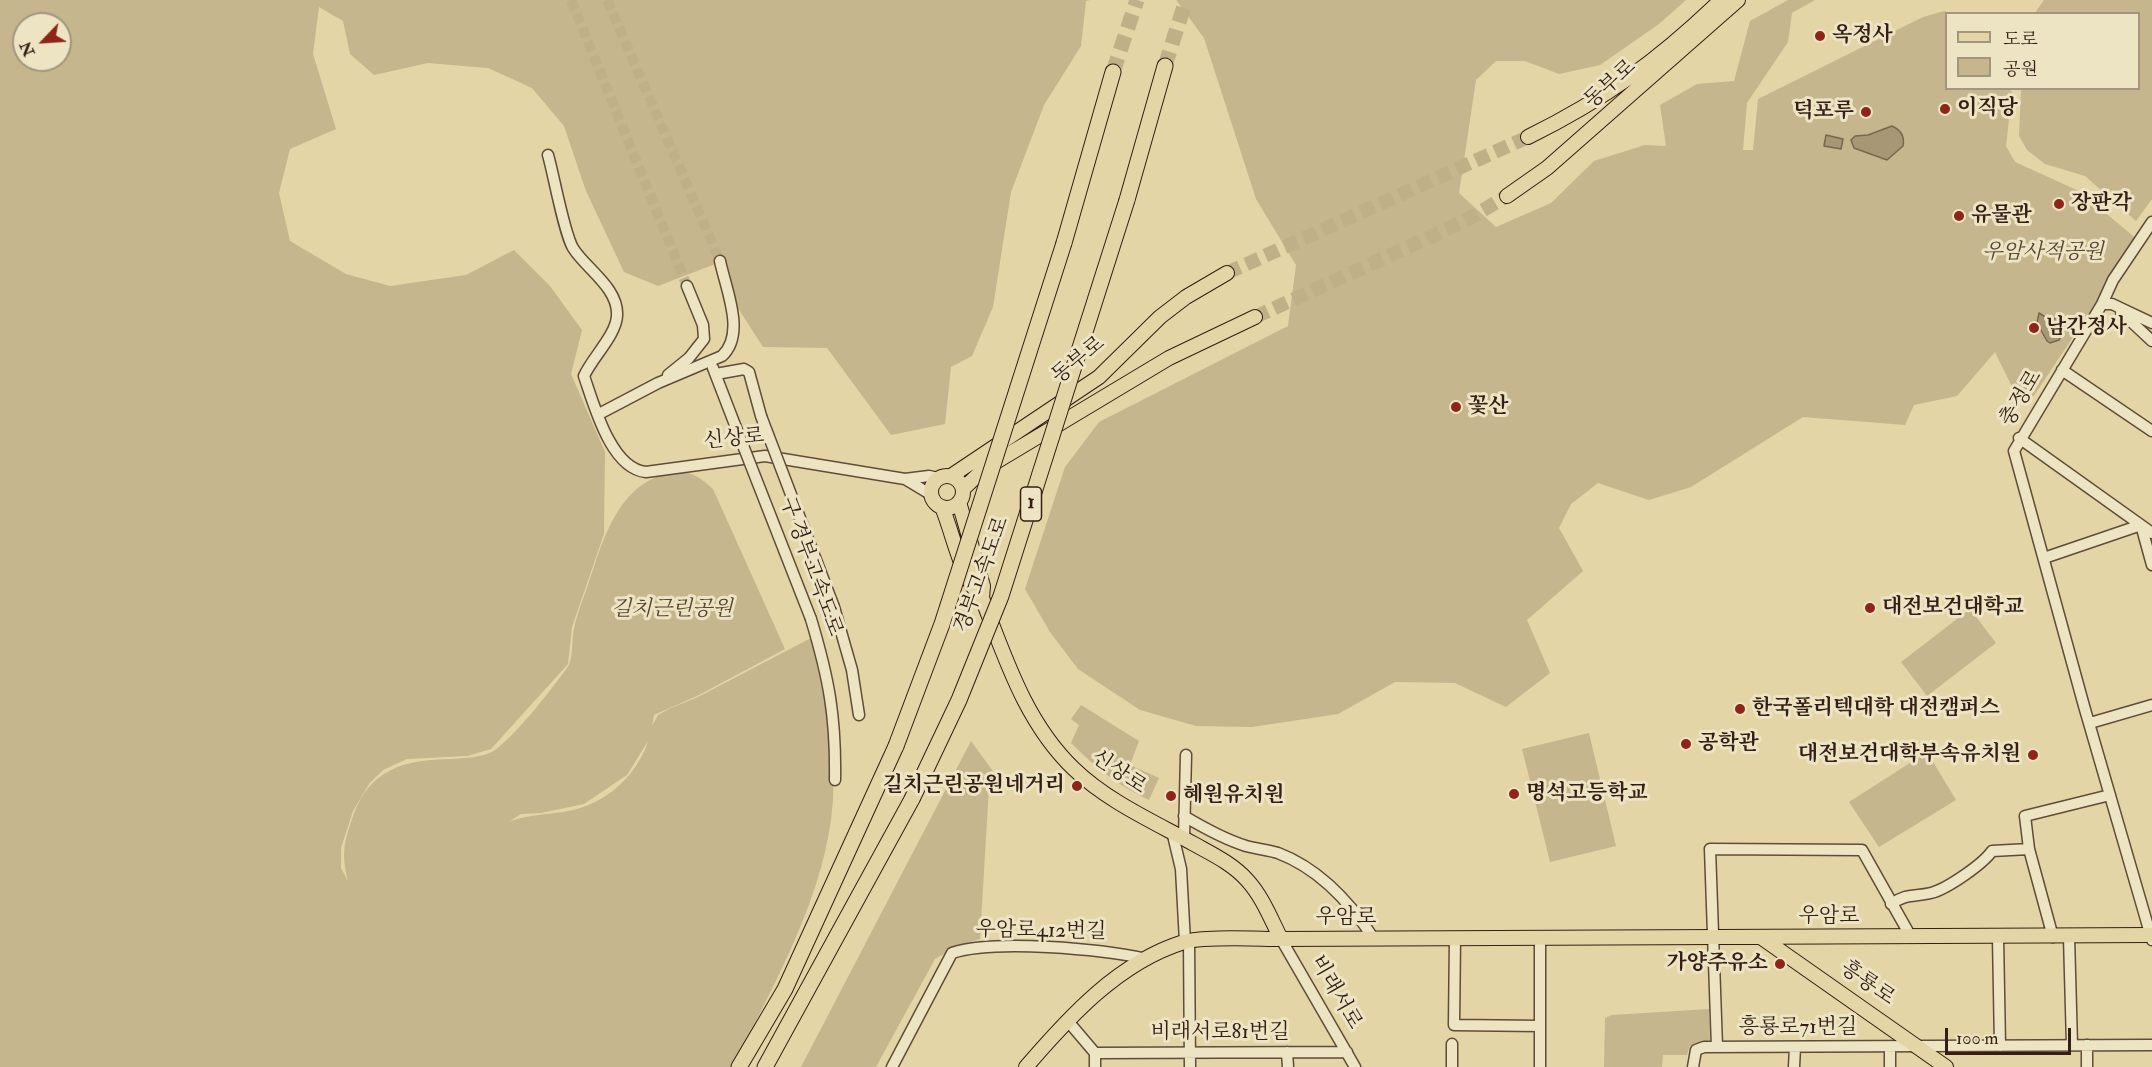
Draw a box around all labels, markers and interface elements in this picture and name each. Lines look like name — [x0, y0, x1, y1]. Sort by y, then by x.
north arrow — [12, 12, 72, 72]
legend — [1945, 12, 2140, 90]
place label: 옥정사 — [1832, 23, 1893, 49]
text: 도로 — [2003, 28, 2038, 51]
marker: 옥정사 — [1813, 29, 1827, 43]
text: N — [15, 38, 40, 59]
street label: 동부로 — [1580, 55, 1642, 115]
text: 공원 — [2003, 58, 2038, 81]
place label: 이직당 — [1957, 96, 2018, 122]
place label: 덕포루 — [1793, 99, 1854, 125]
marker: 이직당 — [1938, 102, 1952, 116]
marker: 덕포루 — [1859, 105, 1873, 119]
place label: 장판각 — [2071, 191, 2132, 217]
marker: 장판각 — [2052, 197, 2066, 211]
place label: 유물관 — [1971, 203, 2032, 229]
marker: 유물관 — [1952, 209, 1966, 223]
park label: 우암사적공원 — [1982, 240, 2104, 266]
place label: 남간정사 — [2046, 315, 2127, 341]
marker: 남간정사 — [2027, 321, 2041, 335]
street label: 동부로 — [1047, 332, 1111, 390]
street label: 충정로 — [1996, 366, 2048, 432]
place label: 꽃산 — [1468, 394, 1509, 420]
marker: 꽃산 — [1449, 400, 1463, 414]
street label: 신상로 — [703, 425, 765, 455]
road number: 1 — [1020, 487, 1042, 521]
street label: 구 경부고속도로 — [773, 494, 847, 640]
street label: 경부고속도로 — [950, 514, 1016, 636]
place label: 대전보건대학교 — [1882, 595, 2024, 621]
park label: 길치근린공원 — [611, 597, 733, 623]
marker: 대전보건대학교 — [1863, 601, 1877, 615]
place label: 한국폴리텍대학 대전캠퍼스 — [1752, 696, 2000, 722]
marker: 한국폴리텍대학 대전캠퍼스 — [1733, 702, 1747, 716]
place label: 공학관 — [1698, 731, 1759, 757]
marker: 공학관 — [1679, 737, 1693, 751]
place label: 대전보건대학부속유치원 — [1798, 742, 2021, 768]
street label: 신상로 — [1086, 746, 1150, 800]
marker: 대전보건대학부속유치원 — [2026, 748, 2040, 762]
place label: 길치근린공원네거리 — [882, 773, 1065, 799]
marker: 길치근린공원네거리 — [1070, 779, 1084, 793]
place label: 명석고등학교 — [1526, 781, 1648, 807]
place label: 혜원유치원 — [1183, 783, 1284, 809]
marker: 명석고등학교 — [1507, 787, 1521, 801]
marker: 혜원유치원 — [1164, 789, 1178, 803]
street label: 우암로 — [1799, 904, 1859, 930]
street label: 우암로 — [1316, 905, 1376, 931]
street label: 우암로412번길 — [975, 918, 1107, 946]
place label: 가양주유소 — [1667, 951, 1768, 977]
street label: 비래서로 — [1304, 952, 1366, 1034]
street label: 흥룡로 — [1835, 956, 1899, 1012]
marker: 가양주유소 — [1773, 957, 1787, 971]
street label: 흥룡로71번길 — [1739, 1015, 1857, 1041]
scale bar — [1948, 1016, 2074, 1054]
street label: 비래서로81번길 — [1150, 1020, 1290, 1046]
text: 100 m — [1956, 1027, 1999, 1050]

